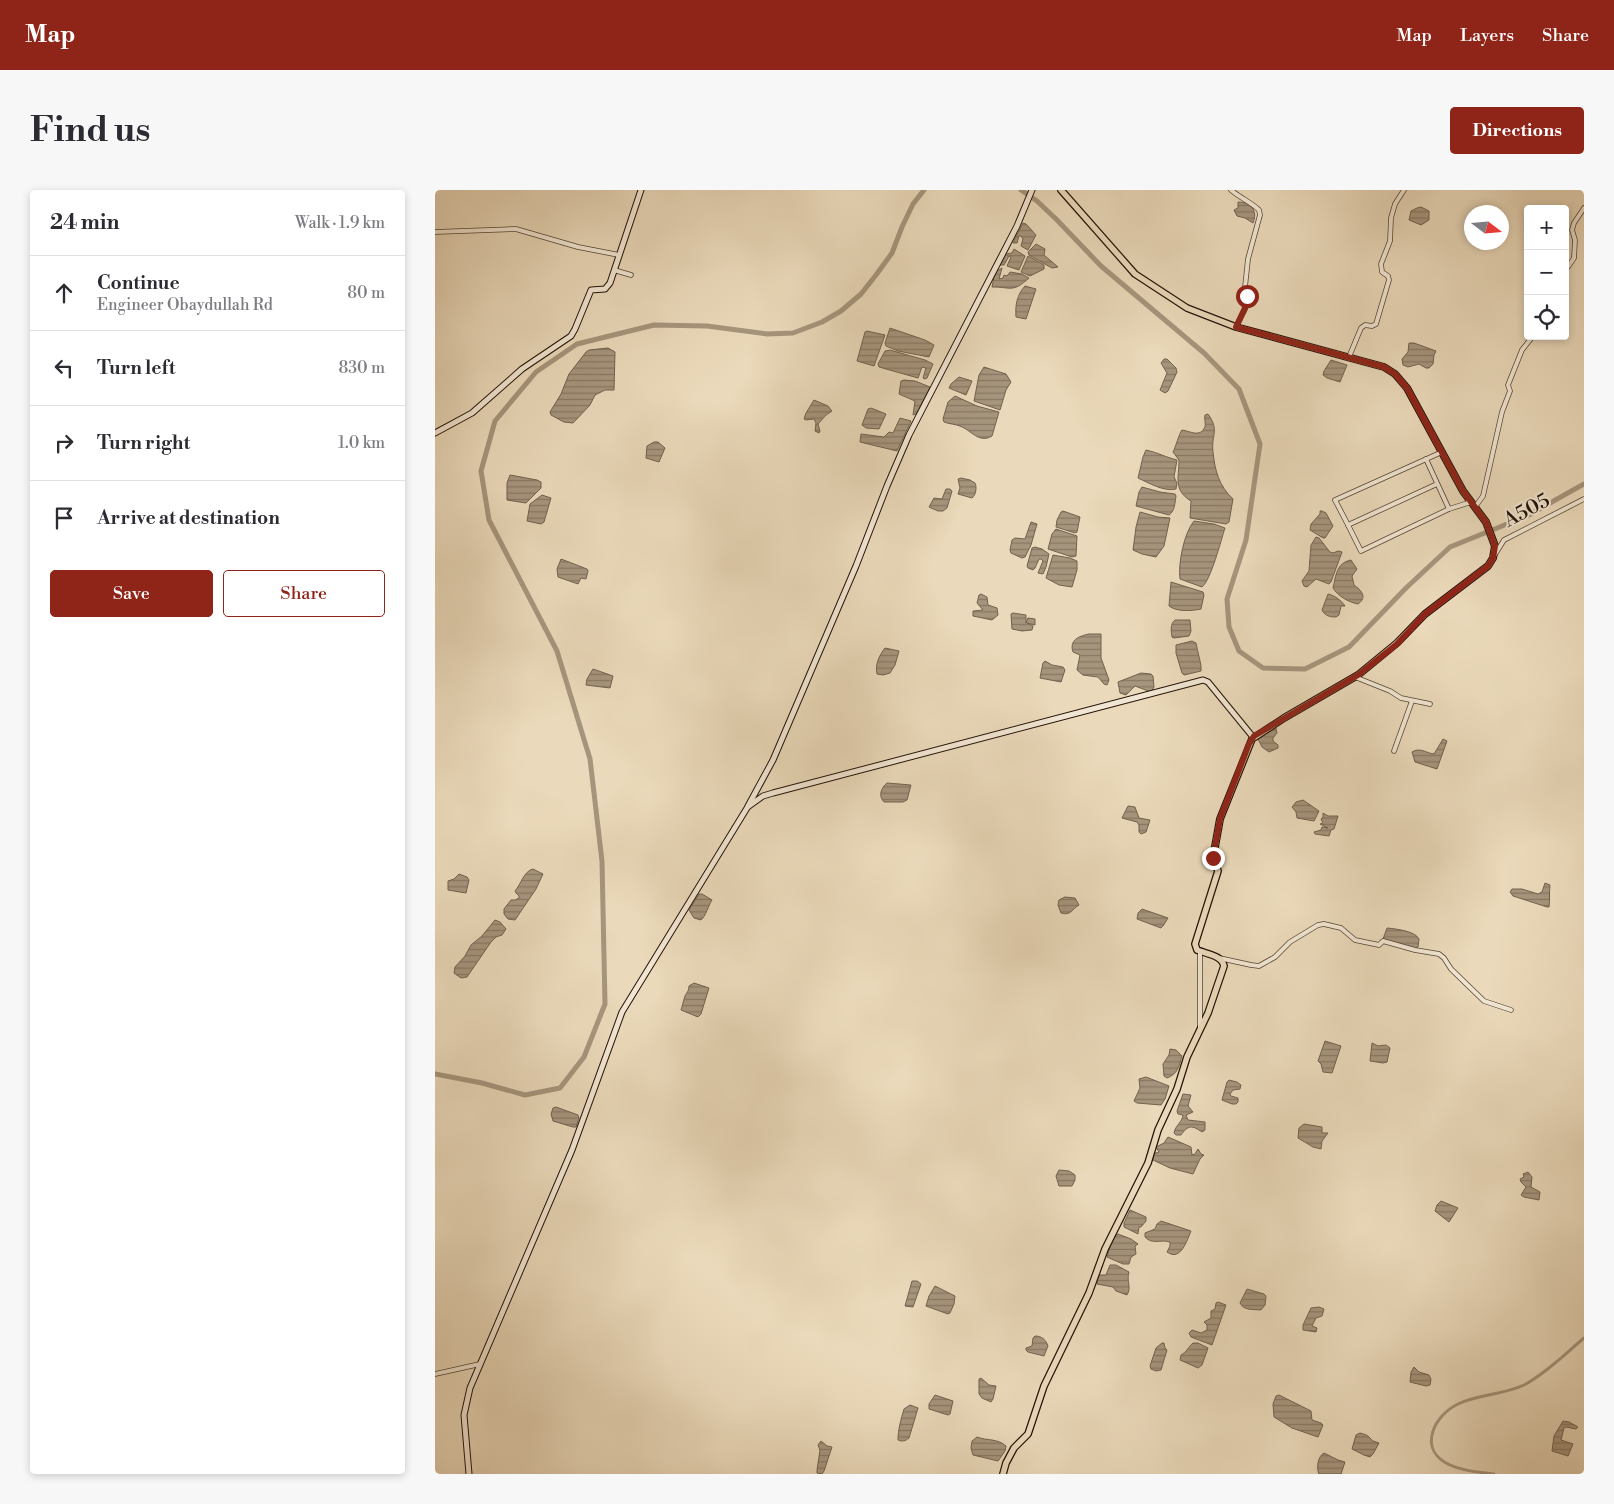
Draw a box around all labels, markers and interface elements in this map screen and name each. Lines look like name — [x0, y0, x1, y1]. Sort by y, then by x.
text: Map — [25, 20, 75, 50]
text: Map — [1397, 24, 1432, 47]
text: Layers — [1460, 24, 1514, 47]
text: Share — [1542, 24, 1589, 47]
button: Directions — [1450, 107, 1584, 154]
text: Find us — [30, 109, 150, 152]
north arrow — [1464, 205, 1509, 250]
map controls — [1524, 205, 1569, 340]
button: + — [1524, 205, 1569, 250]
text: 24 min — [50, 210, 119, 236]
text: Walk · 1.9 km — [295, 213, 385, 233]
button: − — [1524, 250, 1569, 295]
text: Continue — [97, 271, 180, 295]
icon: ahead — [50, 279, 78, 307]
text: 80 m — [347, 283, 385, 303]
route start — [1236, 285, 1259, 308]
text: Engineer Obaydullah Rd — [97, 295, 273, 315]
button: locate — [1524, 295, 1569, 340]
icon: left — [50, 354, 78, 382]
text: Turn left — [97, 356, 176, 380]
text: 830 m — [338, 358, 385, 378]
icon: right — [50, 429, 78, 457]
text: Turn right — [97, 431, 190, 455]
text: 1.0 km — [338, 433, 385, 453]
street label: A505 — [1499, 488, 1555, 534]
icon: arrive — [50, 504, 78, 532]
text: Arrive at destination — [97, 506, 280, 530]
button: Save — [50, 570, 213, 617]
button: Share — [223, 570, 385, 617]
route end — [1202, 847, 1225, 870]

